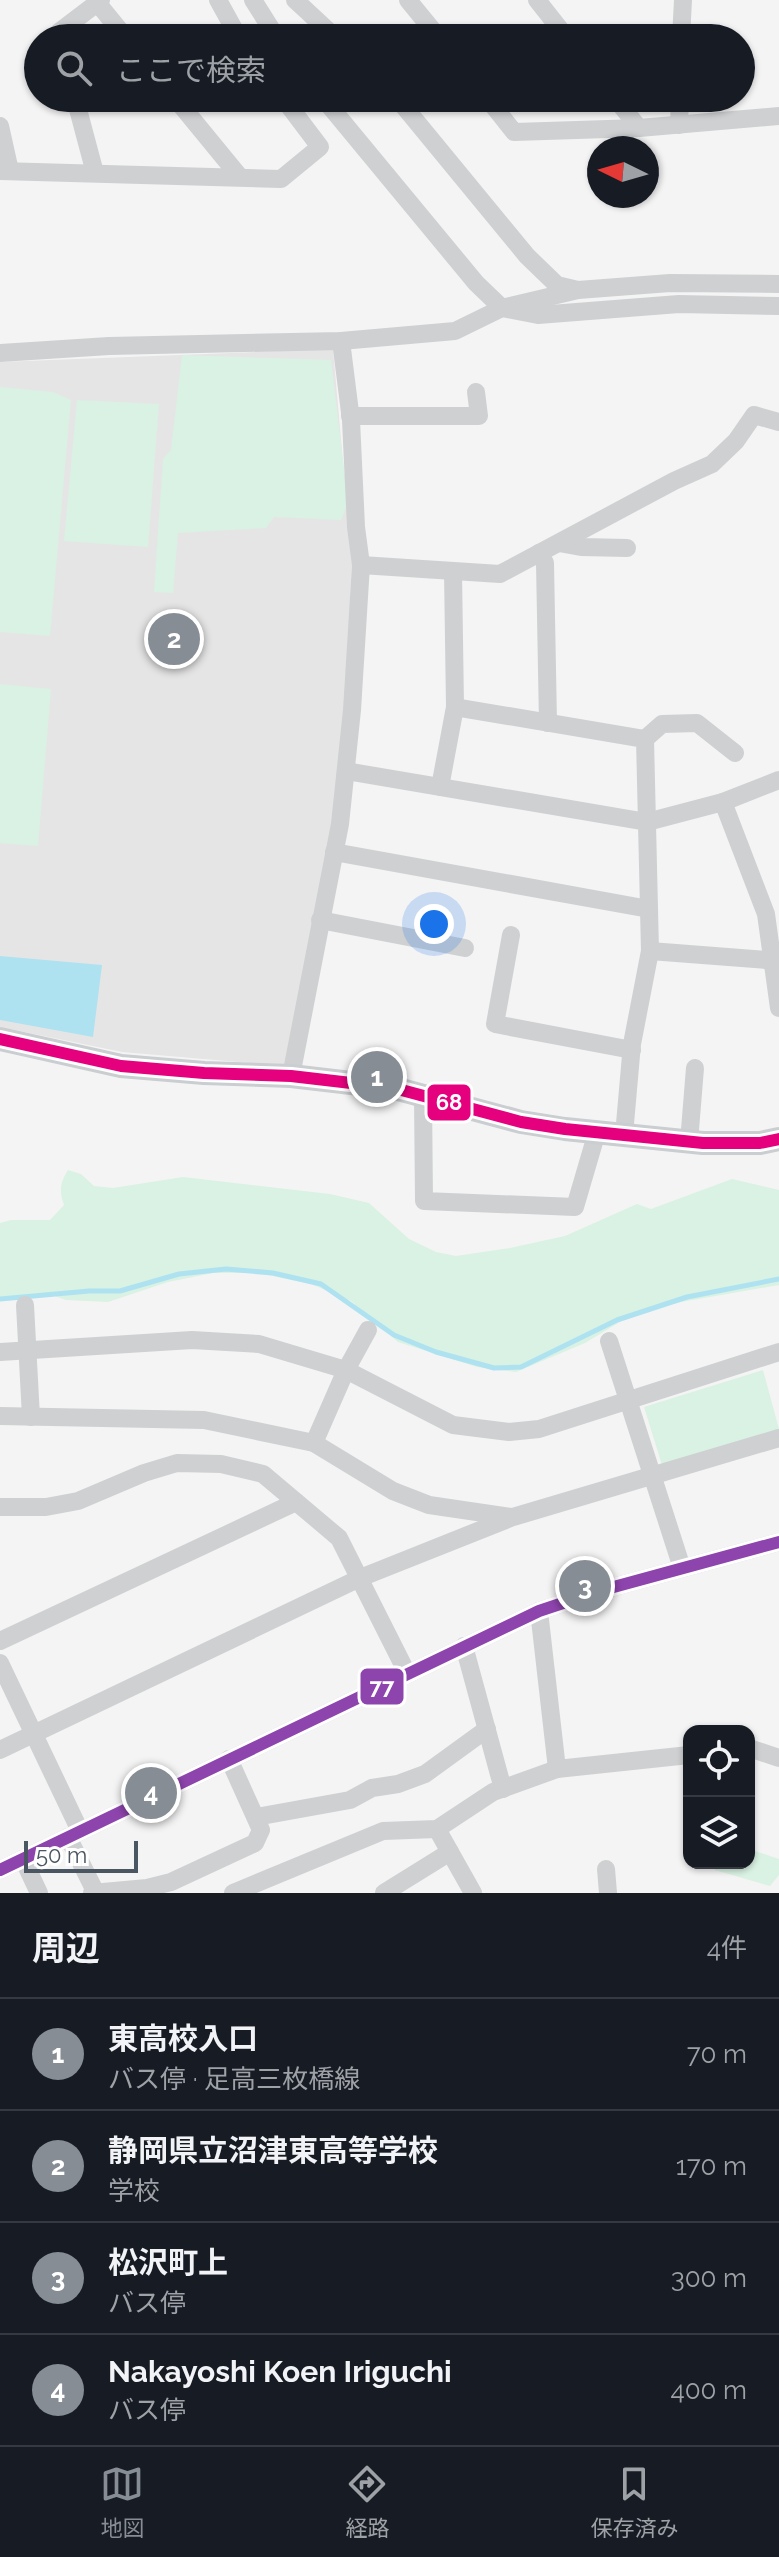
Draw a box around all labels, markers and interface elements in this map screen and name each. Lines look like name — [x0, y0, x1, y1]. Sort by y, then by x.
search box — [24, 24, 755, 112]
icon: search — [52, 46, 96, 90]
text: ここで検索 — [116, 53, 266, 88]
north arrow — [587, 136, 659, 208]
pin: 2 — [148, 609, 200, 669]
your location — [414, 904, 454, 944]
pin: 1 — [351, 1047, 403, 1107]
line badge: 68 — [426, 1083, 472, 1122]
text: 68 — [436, 1089, 462, 1115]
pin: 3 — [559, 1556, 611, 1616]
line badge: 77 — [359, 1667, 405, 1706]
text: 77 — [370, 1673, 395, 1699]
map controls — [683, 1725, 755, 1869]
button: locate — [683, 1725, 755, 1797]
pin: 4 — [125, 1763, 177, 1823]
button: layers — [683, 1797, 755, 1869]
scale bar — [24, 1837, 138, 1873]
text: 50 m — [36, 1842, 87, 1868]
text: 周辺 — [32, 1928, 100, 1968]
text: 4件 — [707, 1933, 747, 1963]
text: 東高校入口 — [108, 2021, 258, 2056]
text: 1 — [52, 2039, 64, 2069]
text: 70 m — [687, 2039, 747, 2069]
text: バス停 · 足高三枚橋線 — [108, 2064, 360, 2094]
text: 静岡県立沼津東高等学校 — [108, 2133, 438, 2168]
text: 2 — [51, 2151, 65, 2181]
text: 170 m — [676, 2151, 747, 2181]
text: 学校 — [108, 2176, 160, 2206]
text: 松沢町上 — [108, 2245, 228, 2280]
text: 3 — [51, 2263, 65, 2293]
text: 300 m — [671, 2263, 747, 2293]
text: バス停 — [108, 2288, 186, 2318]
text: Nakayoshi Koen Iriguchi — [108, 2354, 452, 2389]
text: 4 — [51, 2375, 65, 2405]
text: 400 m — [670, 2375, 747, 2405]
text: バス停 — [108, 2395, 186, 2425]
tab: 地図 — [100, 2462, 145, 2542]
tab: 経路 — [345, 2462, 390, 2542]
tab: 保存済み — [590, 2462, 679, 2542]

